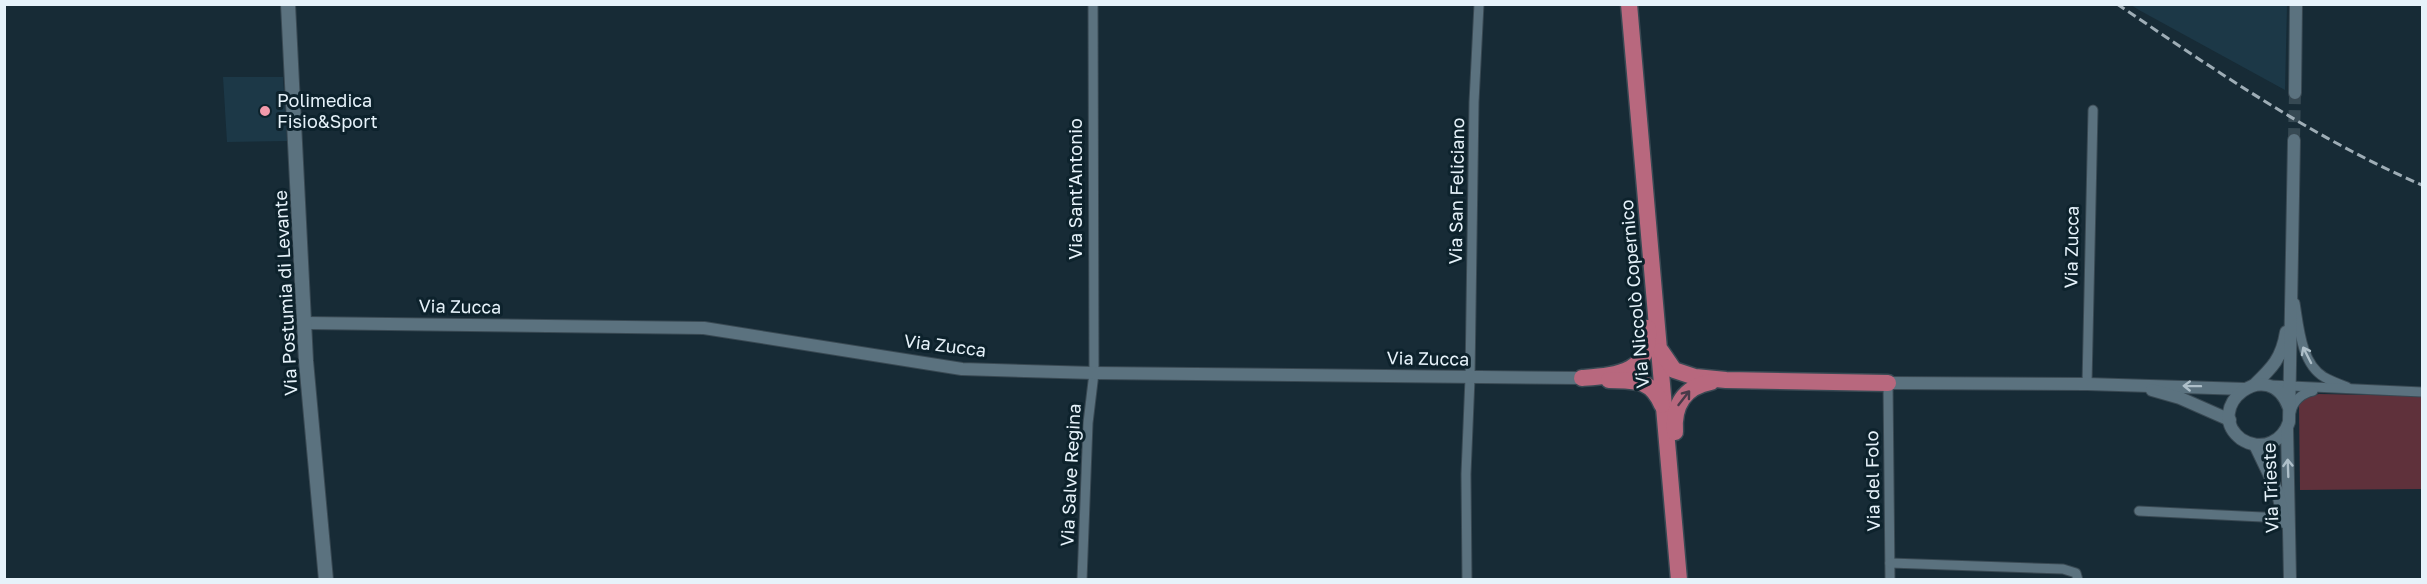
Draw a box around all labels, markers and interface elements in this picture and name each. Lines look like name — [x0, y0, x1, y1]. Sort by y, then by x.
place label: Polimedica Fisio&Sport — [277, 89, 378, 132]
marker: Polimedica Fisio&Sport — [258, 104, 272, 118]
street label: Via San Feliciano — [1444, 117, 1468, 265]
street label: Via Sant'Antonio — [1064, 118, 1086, 260]
street label: Via Postumia di Levante — [269, 190, 301, 396]
street label: Via Niccolò Copernico — [1615, 199, 1653, 389]
street label: Via Zucca — [2059, 205, 2083, 289]
street label: Via Zucca — [418, 294, 502, 318]
street label: Via Zucca — [903, 329, 987, 361]
street label: Via Zucca — [1386, 346, 1470, 370]
one-way arrow — [2301, 346, 2312, 364]
one-way arrow — [2183, 381, 2203, 392]
one-way arrow — [1677, 390, 1690, 406]
street label: Via Salve Regina — [1055, 403, 1085, 547]
street label: Via del Folo — [1860, 430, 1884, 532]
street label: Via Trieste — [2257, 442, 2283, 534]
one-way arrow — [2282, 458, 2294, 478]

